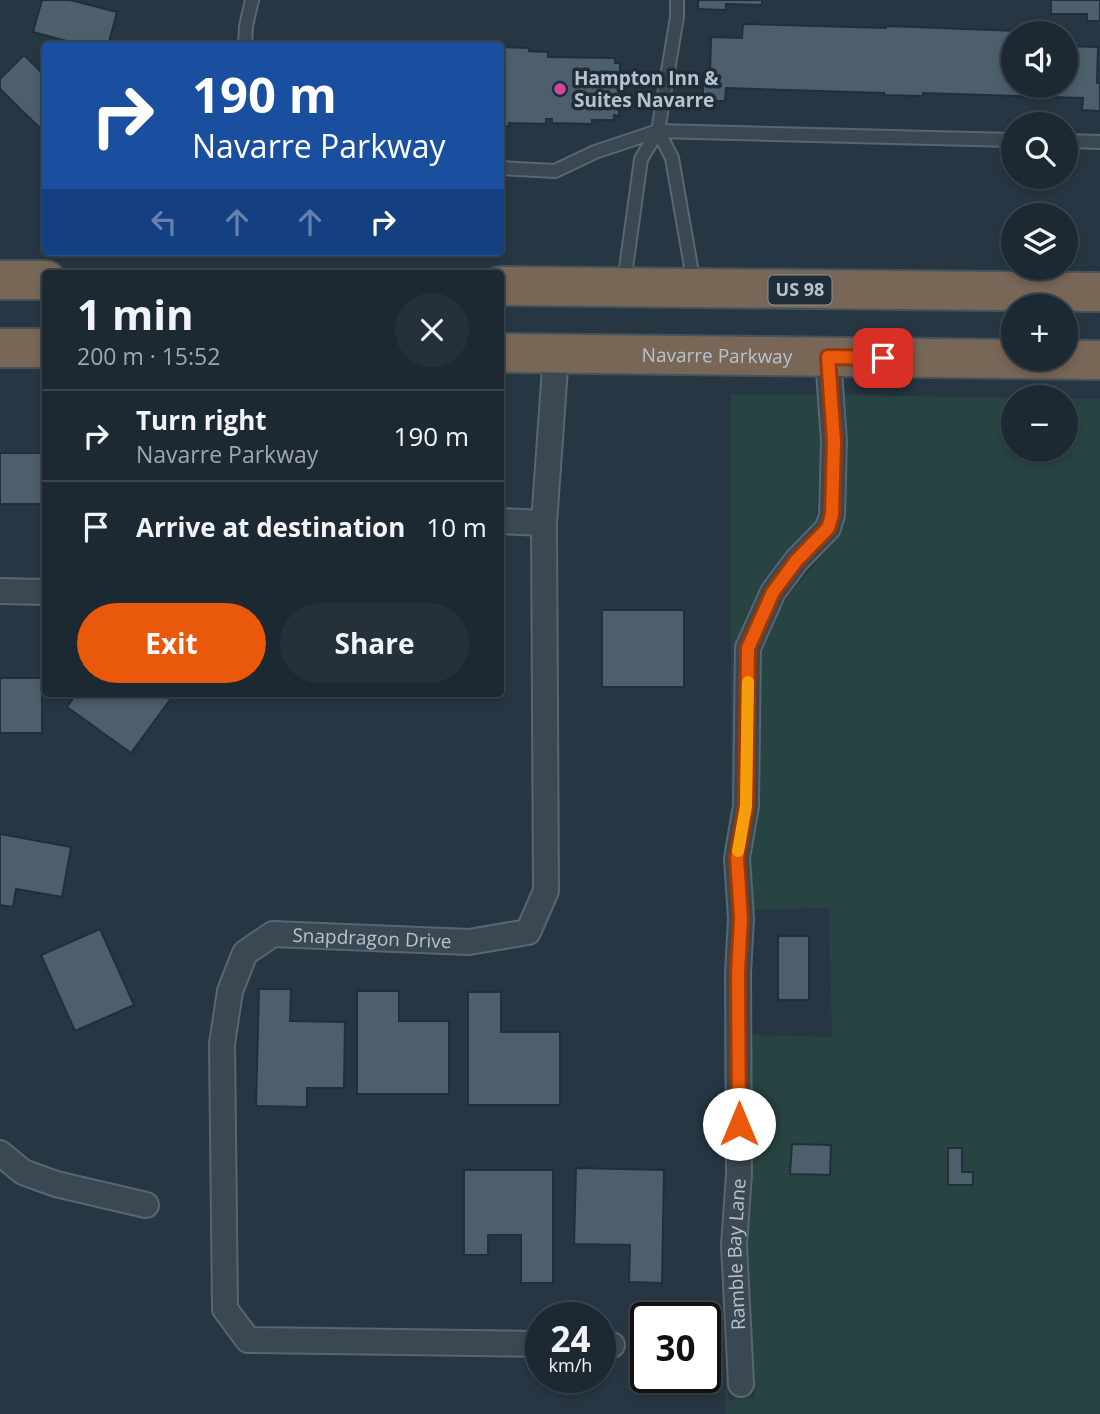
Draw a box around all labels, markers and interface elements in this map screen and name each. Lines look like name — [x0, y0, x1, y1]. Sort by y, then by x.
map controls — [1001, 21, 1078, 462]
button: sound — [1001, 21, 1078, 98]
text: 190 m — [192, 61, 337, 127]
place label: Hampton Inn & Suites Navarre — [574, 65, 719, 113]
icon: right — [77, 70, 168, 161]
marker: Hampton Inn & Suites Navarre — [552, 81, 568, 97]
button: search — [1001, 112, 1078, 189]
text: Navarre Parkway — [192, 124, 446, 167]
icon: left — [145, 203, 183, 241]
icon: ahead — [218, 203, 256, 241]
icon: ahead — [291, 203, 329, 241]
icon: right — [364, 203, 402, 241]
button: layers — [1001, 203, 1078, 280]
road number: US 98 — [768, 276, 832, 304]
text: 1 min — [77, 285, 194, 342]
button: close — [395, 293, 469, 367]
button: + — [1001, 294, 1078, 371]
pin — [853, 328, 913, 388]
icon: arrive — [864, 339, 902, 377]
text: 200 m · 15:52 — [77, 340, 220, 372]
street label: Navarre Parkway — [642, 342, 793, 369]
button: − — [1001, 385, 1078, 462]
text: Turn right — [136, 402, 267, 438]
icon: right — [77, 417, 115, 455]
text: 190 m — [394, 418, 469, 454]
text: Navarre Parkway — [136, 438, 318, 470]
icon: arrive — [77, 508, 115, 546]
text: Arrive at destination — [136, 509, 405, 545]
text: 10 m — [426, 509, 487, 545]
button: Exit — [77, 603, 266, 683]
button: Share — [280, 603, 469, 683]
street label: Snapdragon Drive — [292, 922, 452, 954]
position arrow — [702, 1087, 776, 1161]
street label: Ramble Bay Lane — [721, 1177, 752, 1331]
speed limit sign: 30 — [630, 1302, 721, 1393]
text: 24 — [550, 1315, 591, 1362]
text: km/h — [549, 1353, 592, 1377]

